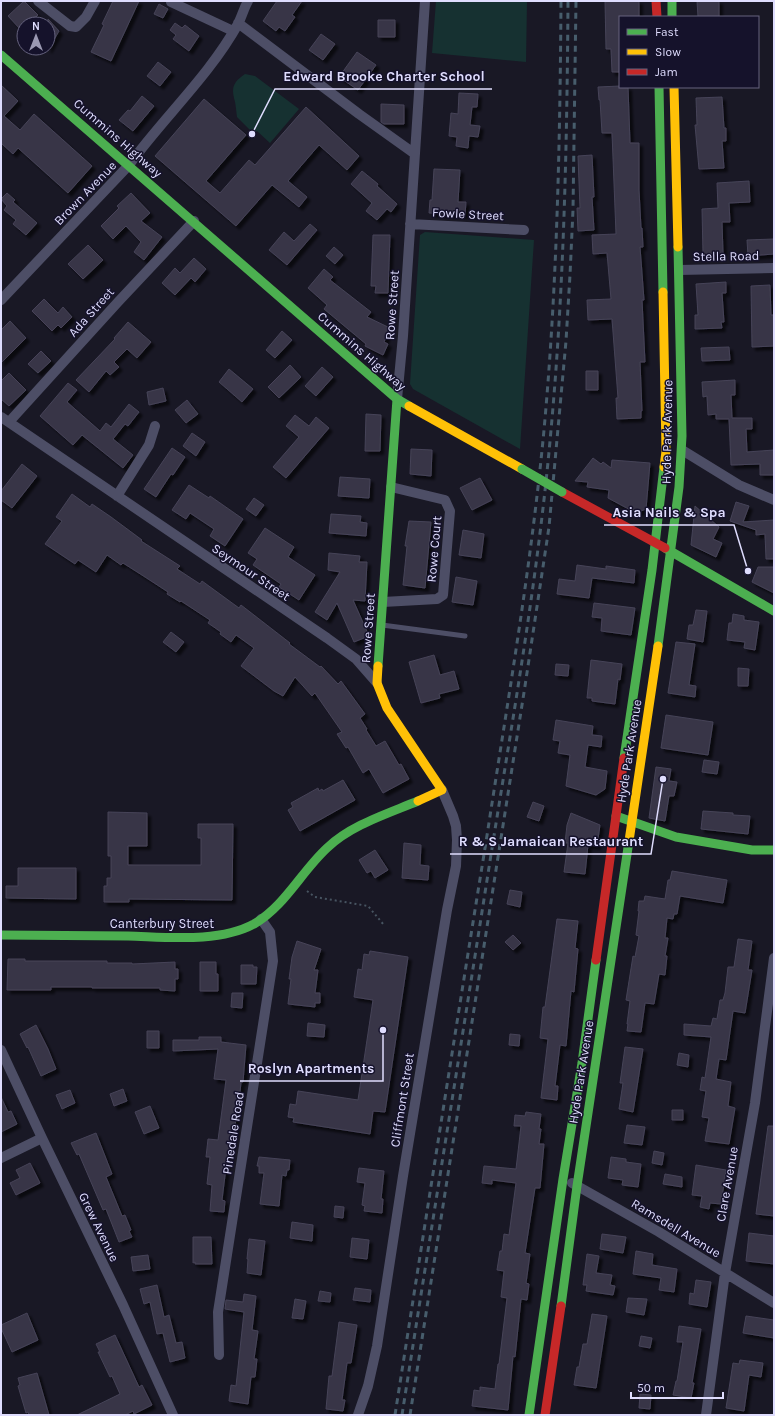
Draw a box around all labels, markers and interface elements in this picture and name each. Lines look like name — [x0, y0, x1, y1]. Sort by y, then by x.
north arrow — [16, 16, 56, 56]
legend — [619, 16, 759, 88]
text: N — [32, 20, 40, 33]
text: Fast — [655, 25, 679, 39]
text: Slow — [655, 45, 681, 59]
callout: Edward Brooke Charter School — [275, 63, 492, 89]
text: Jam — [655, 65, 678, 79]
text: Edward Brooke Charter School — [283, 68, 485, 85]
street label: Cummins Highway — [71, 96, 165, 180]
street label: Brown Avenue — [51, 158, 119, 228]
street label: Fowle Street — [432, 205, 504, 223]
street label: Stella Road — [692, 248, 760, 264]
street label: Rowe Street — [382, 269, 402, 340]
street label: Ada Street — [65, 284, 117, 340]
street label: Cummins Highway — [315, 309, 409, 393]
street label: Hyde Park Avenue — [659, 379, 675, 484]
callout: Asia Nails & Spa — [604, 499, 734, 525]
text: Asia Nails & Spa — [612, 504, 726, 521]
street label: Rowe Court — [424, 515, 444, 583]
street label: Seymour Street — [209, 540, 293, 604]
street label: Rowe Street — [358, 592, 378, 663]
street label: Hyde Park Avenue — [613, 698, 645, 804]
callout: R & S Jamaican Restaurant — [450, 828, 651, 854]
text: R & S Jamaican Restaurant — [459, 833, 644, 850]
street label: Canterbury Street — [110, 916, 214, 931]
street label: Hyde Park Avenue — [565, 1019, 597, 1125]
street label: Cliffmont Street — [387, 1052, 417, 1148]
callout: Roslyn Apartments — [240, 1055, 383, 1081]
text: Roslyn Apartments — [248, 1060, 374, 1077]
street label: Pinedale Road — [219, 1090, 247, 1176]
street label: Clare Avenue — [713, 1145, 741, 1223]
street label: Grew Avenue — [76, 1190, 122, 1264]
street label: Ramsdell Avenue — [629, 1195, 724, 1261]
scale bar — [631, 1374, 723, 1400]
text: 50 m — [637, 1381, 665, 1395]

